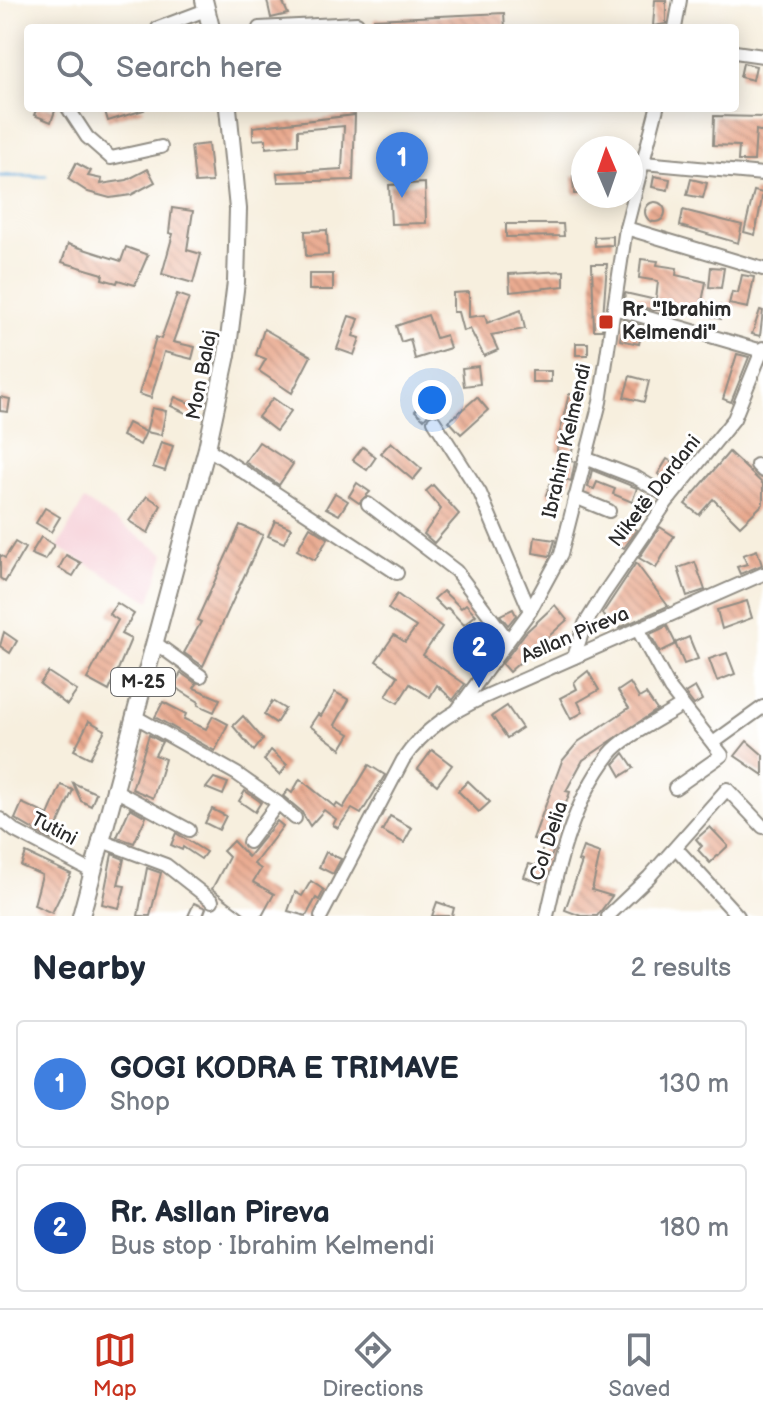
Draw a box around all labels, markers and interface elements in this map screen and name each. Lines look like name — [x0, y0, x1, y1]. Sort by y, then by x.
search box — [24, 24, 739, 112]
icon: search — [52, 46, 96, 90]
text: Search here — [116, 50, 282, 86]
pin: 1 — [376, 132, 428, 198]
north arrow — [571, 136, 643, 208]
place label: Rr. "Ibrahim Kelmendi" — [622, 298, 731, 345]
marker: Rr. "Ibrahim Kelmendi" — [597, 313, 615, 331]
street label: Mon Balaj — [182, 328, 222, 422]
street label: Ibrahim Kelmendi — [538, 361, 596, 521]
your location — [412, 380, 452, 420]
street label: Niketë Dardani — [604, 430, 706, 552]
street label: Asllan Pireva — [518, 602, 632, 668]
pin: 2 — [453, 622, 505, 688]
road number: M-25 — [111, 668, 175, 696]
street label: Col Delia — [525, 798, 573, 884]
street label: Tutini — [27, 807, 81, 851]
text: Nearby — [32, 948, 146, 989]
text: 2 results — [631, 953, 731, 984]
text: GOGI KODRA E TRIMAVE — [110, 1051, 459, 1087]
text: 1 — [55, 1069, 65, 1100]
text: 130 m — [659, 1069, 729, 1100]
text: Shop — [110, 1087, 170, 1118]
text: Rr. Asllan Pireva — [110, 1195, 330, 1231]
text: 2 — [52, 1213, 68, 1244]
text: 180 m — [660, 1213, 729, 1244]
text: Bus stop · Ibrahim Kelmendi — [110, 1231, 435, 1262]
tab: Map — [93, 1328, 137, 1403]
tab: Directions — [322, 1328, 423, 1403]
tab: Saved — [609, 1328, 670, 1403]

